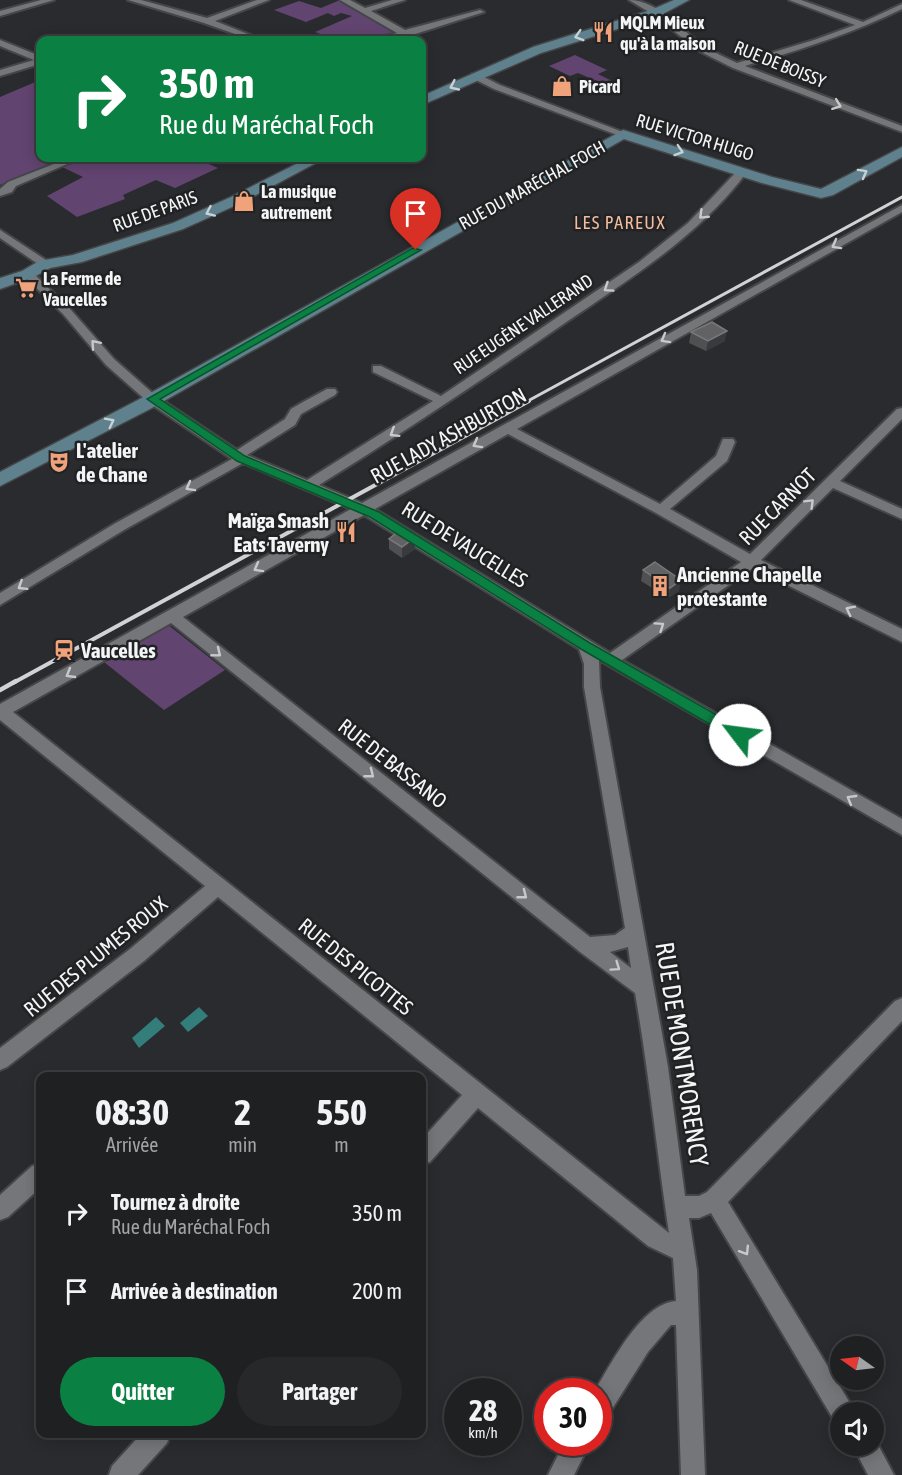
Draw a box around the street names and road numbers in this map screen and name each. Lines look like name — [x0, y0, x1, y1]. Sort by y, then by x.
street label: RUE DE BOISSY — [731, 36, 829, 92]
street label: RUE VICTOR HUGO — [634, 109, 756, 165]
street label: RUE DU MARÉCHAL FOCH — [455, 136, 609, 234]
street label: RUE DE PARIS — [110, 186, 200, 236]
street label: RUE EUGÈNE VALLERAND — [449, 270, 597, 378]
street label: RUE LADY ASHBURTON — [366, 382, 530, 488]
street label: RUE CARNOT — [734, 463, 820, 549]
street label: RUE DE VAUCELLES — [398, 496, 532, 592]
street label: RUE DE BASSANO — [334, 713, 452, 813]
street label: RUE DES PLUMES ROUX — [19, 891, 172, 1021]
street label: RUE DES PICOTTES — [294, 913, 418, 1019]
street label: RUE DE MONTMORENCY — [649, 940, 715, 1169]

